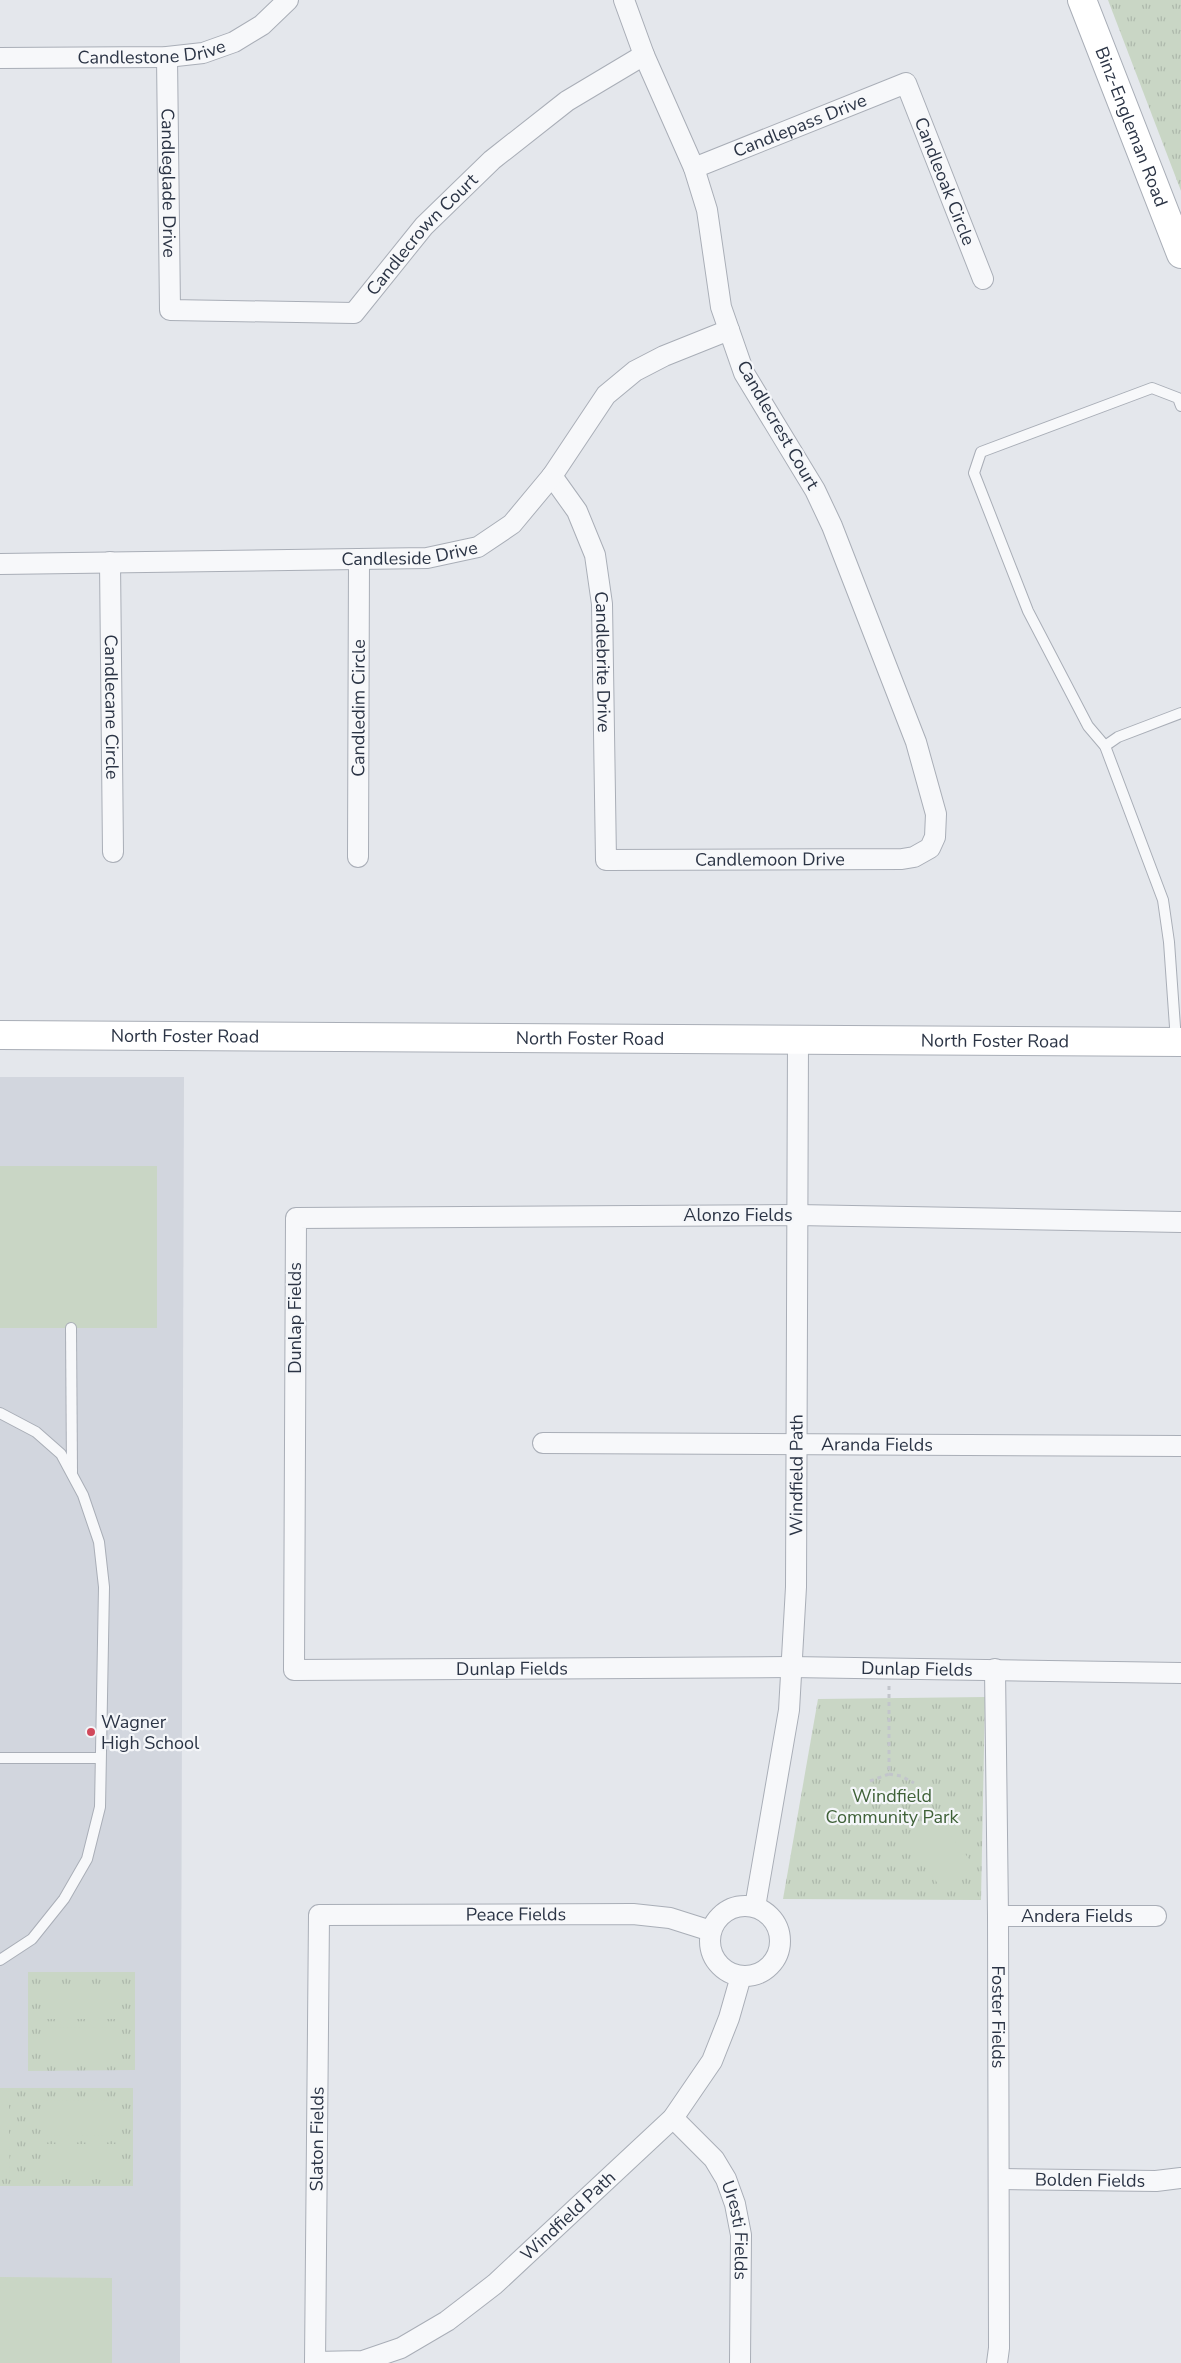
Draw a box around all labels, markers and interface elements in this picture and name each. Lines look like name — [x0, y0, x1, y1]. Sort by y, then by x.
street label: Candlestone Drive — [77, 34, 229, 70]
street label: Binz-Engleman Road — [1089, 43, 1173, 210]
street label: Candlepass Drive — [730, 88, 870, 163]
street label: Candleglade Drive — [156, 108, 181, 258]
street label: Candleoak Circle — [909, 114, 981, 249]
street label: Candlecrown Court — [361, 168, 483, 300]
street label: Candlecrest Court — [731, 356, 825, 495]
street label: Candleside Drive — [341, 535, 480, 571]
street label: Candlebrite Drive — [588, 590, 616, 733]
street label: Candlecane Circle — [99, 634, 124, 780]
street label: Candledim Circle — [346, 639, 371, 777]
street label: Candlemoon Drive — [695, 847, 845, 872]
street label: North Foster Road — [111, 1024, 259, 1049]
street label: North Foster Road — [516, 1026, 664, 1051]
street label: North Foster Road — [921, 1028, 1069, 1053]
street label: Alonzo Fields — [683, 1203, 793, 1227]
street label: Dunlap Fields — [283, 1262, 307, 1374]
street label: Windfield Path — [784, 1414, 809, 1536]
street label: Aranda Fields — [821, 1432, 933, 1457]
street label: Dunlap Fields — [456, 1656, 568, 1681]
street label: Dunlap Fields — [861, 1656, 973, 1682]
place label: Wagner High School — [101, 1710, 200, 1755]
marker: Wagner High School — [85, 1726, 97, 1738]
park label: Windfield Community Park — [825, 1784, 960, 1829]
street label: Peace Fields — [466, 1902, 566, 1927]
street label: Andera Fields — [1021, 1904, 1133, 1928]
street label: Foster Fields — [986, 1965, 1010, 2069]
street label: Slaton Fields — [305, 2086, 329, 2192]
street label: Windfield Path — [515, 2166, 621, 2266]
street label: Bolden Fields — [1035, 2167, 1145, 2193]
street label: Uresti Fields — [715, 2177, 753, 2280]

